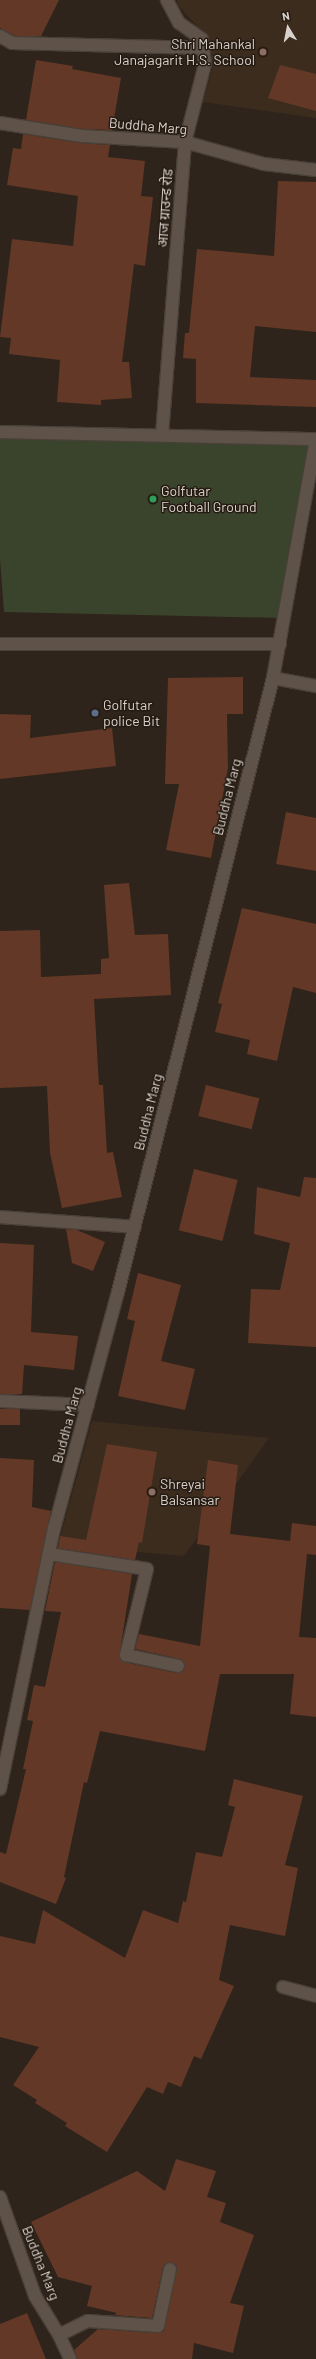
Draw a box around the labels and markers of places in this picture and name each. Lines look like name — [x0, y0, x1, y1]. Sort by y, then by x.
place label: Shri Mahankal Janajagarit H.S. School — [114, 36, 255, 68]
marker: Shri Mahankal Janajagarit H.S. School — [258, 47, 268, 57]
place label: Golfutar Football Ground — [161, 483, 257, 516]
marker: Golfutar Football Ground — [148, 494, 158, 504]
place label: Golfutar police Bit — [103, 697, 160, 730]
marker: Golfutar police Bit — [90, 708, 100, 718]
place label: Shreyai Balsansar — [160, 1476, 219, 1508]
marker: Shreyai Balsansar — [147, 1487, 157, 1497]

